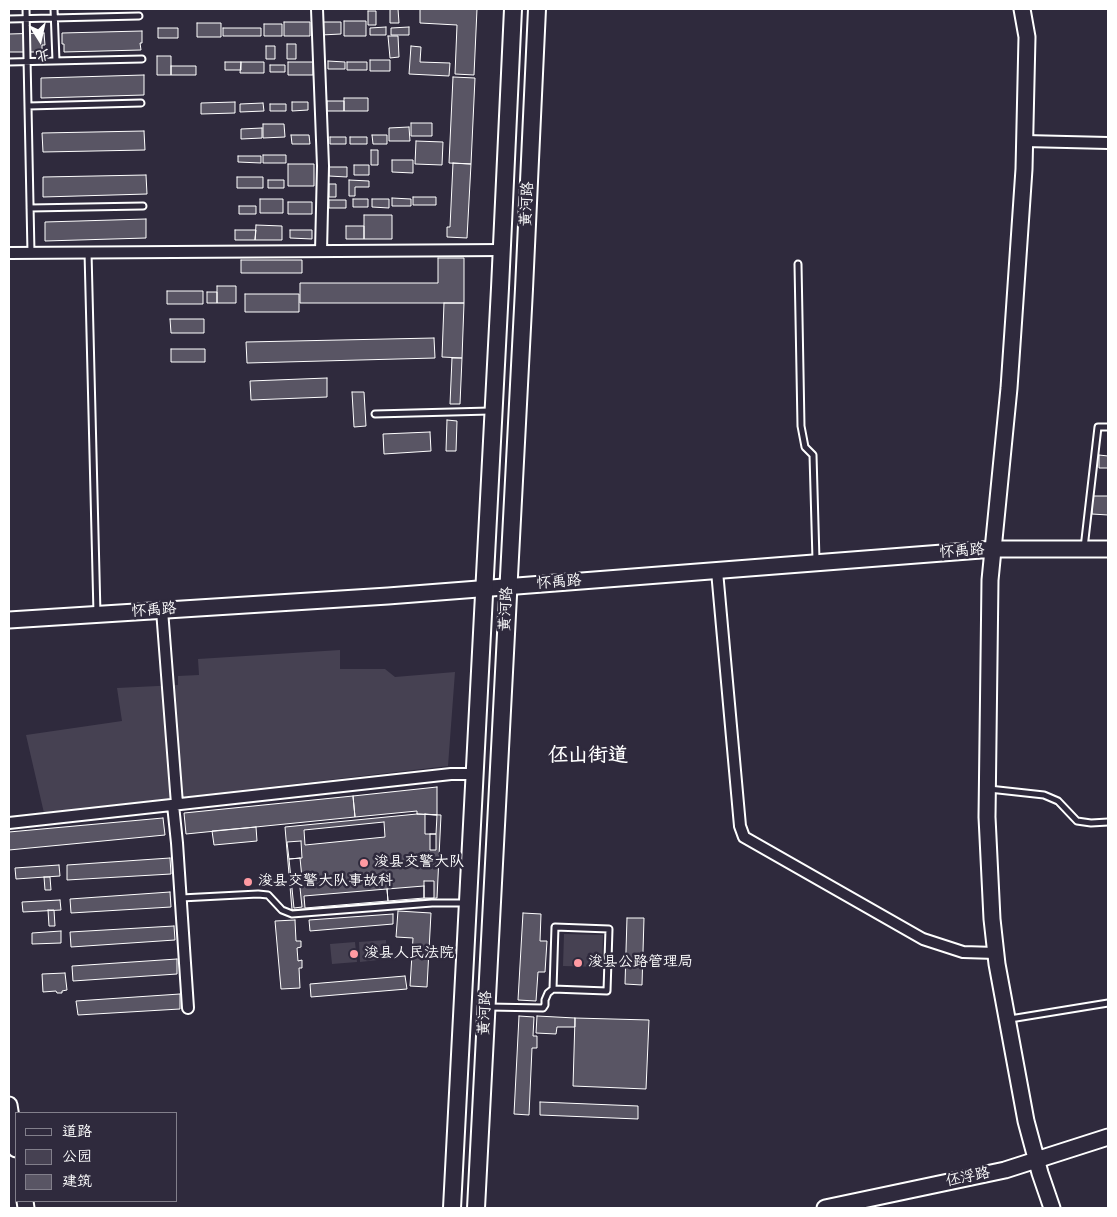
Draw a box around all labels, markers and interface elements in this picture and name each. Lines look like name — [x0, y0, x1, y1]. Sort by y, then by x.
north arrow — [15, 15, 65, 65]
text: 北 — [34, 44, 51, 66]
street label: 黄河路 — [518, 181, 538, 227]
street label: 怀禹路 — [939, 541, 985, 563]
street label: 怀禹路 — [536, 572, 582, 594]
street label: 黄河路 — [497, 586, 517, 632]
street label: 怀禹路 — [131, 600, 177, 622]
district label: 伾山街道 — [548, 745, 628, 769]
place label: 浚县交警大队 — [374, 854, 464, 872]
marker: 浚县交警大队 — [358, 857, 370, 869]
place label: 浚县交警大队事故科 — [258, 873, 393, 891]
marker: 浚县交警大队事故科 — [242, 876, 254, 888]
place label: 浚县人民法院 — [364, 945, 454, 963]
marker: 浚县人民法院 — [348, 948, 360, 960]
place label: 浚县公路管理局 — [588, 954, 693, 972]
marker: 浚县公路管理局 — [572, 957, 584, 969]
street label: 黄河路 — [476, 990, 496, 1036]
legend — [15, 1112, 178, 1202]
text: 道路 — [62, 1121, 92, 1142]
text: 公园 — [62, 1146, 92, 1167]
street label: 伾浮路 — [944, 1165, 992, 1191]
text: 建筑 — [62, 1171, 92, 1192]

